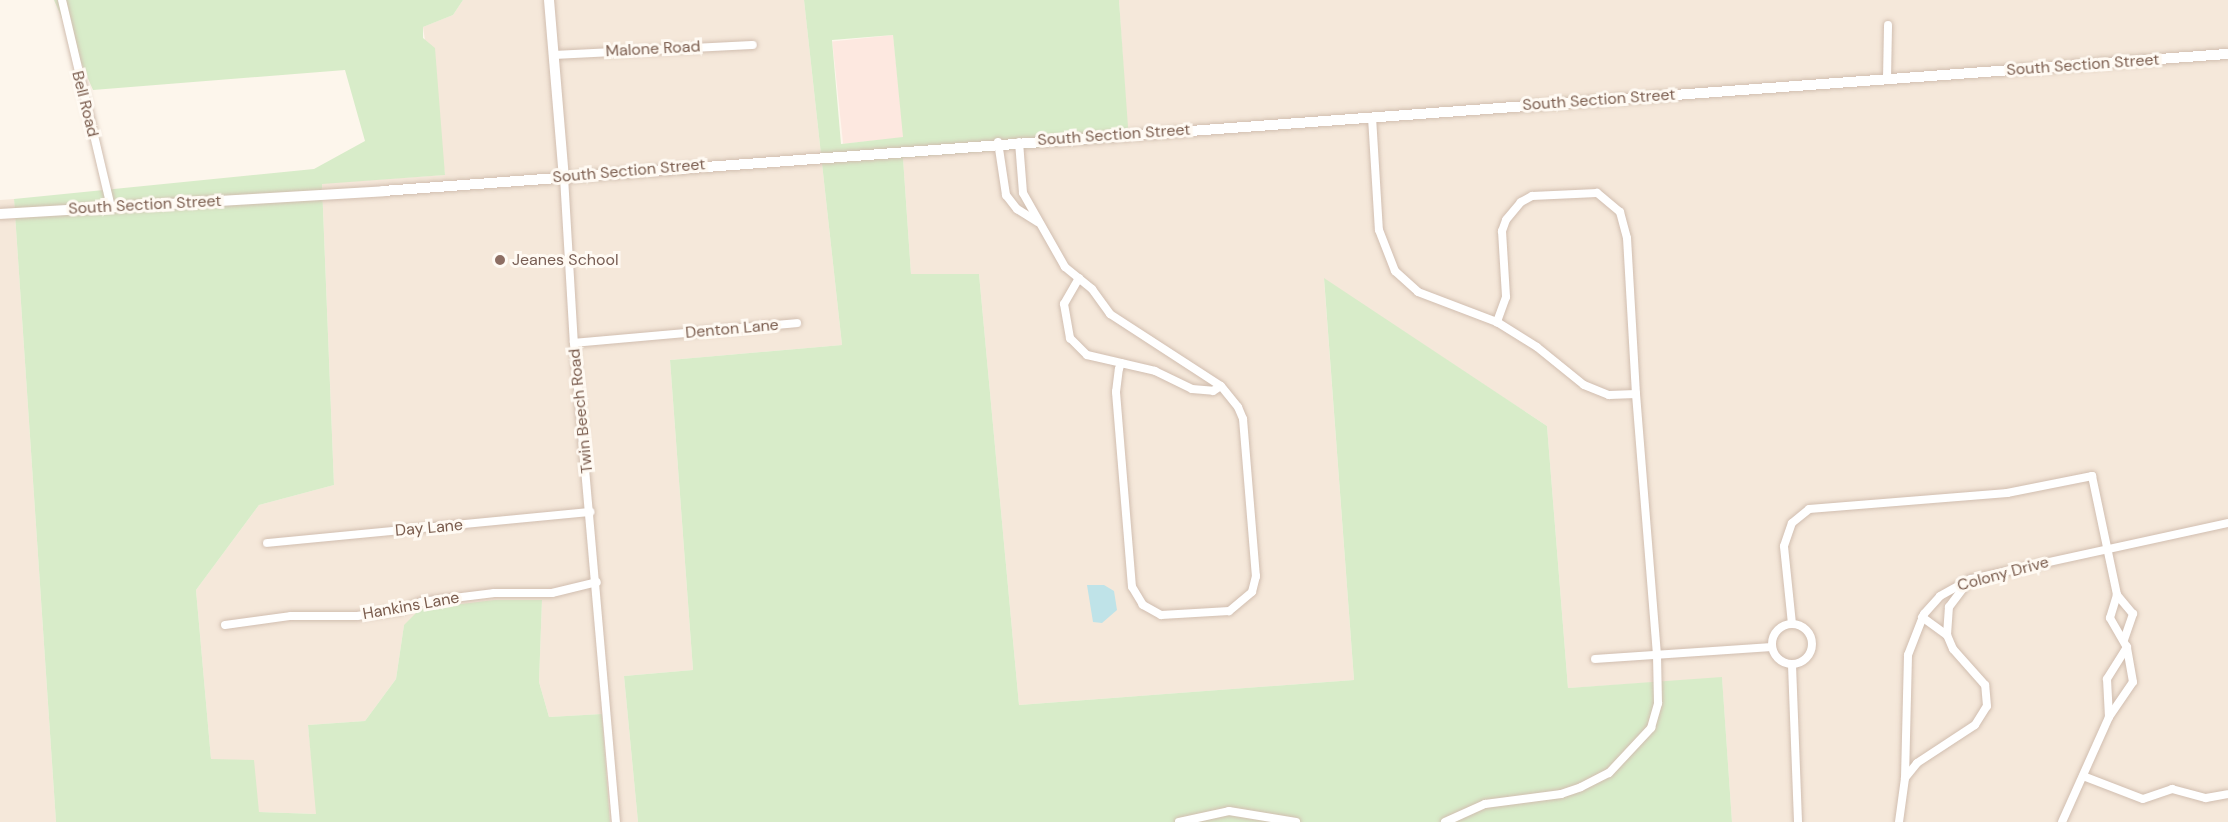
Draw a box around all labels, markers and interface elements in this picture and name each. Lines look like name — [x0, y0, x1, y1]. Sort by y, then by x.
street label: Malone Road — [605, 37, 701, 61]
street label: South Section Street — [2006, 50, 2160, 80]
street label: Bell Road — [68, 69, 102, 139]
street label: South Section Street — [1522, 85, 1676, 115]
street label: South Section Street — [1037, 120, 1191, 150]
street label: South Section Street — [552, 155, 706, 187]
street label: South Section Street — [68, 191, 222, 219]
place label: Jeanes School — [512, 250, 619, 270]
marker: Jeanes School — [493, 253, 507, 267]
street label: Denton Lane — [685, 315, 779, 343]
street label: Twin Beech Road — [565, 348, 597, 474]
street label: Day Lane — [394, 515, 464, 541]
street label: Colony Drive — [1955, 553, 2051, 595]
street label: Hankins Lane — [361, 588, 461, 624]

